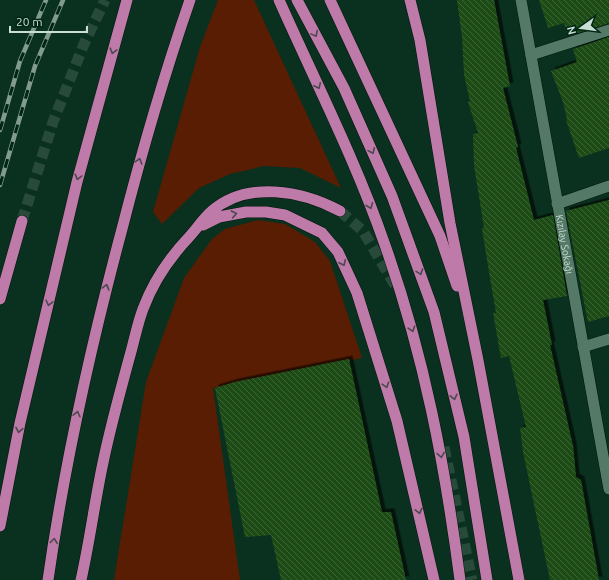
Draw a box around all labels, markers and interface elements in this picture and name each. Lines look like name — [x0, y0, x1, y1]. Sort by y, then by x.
scale bar — [10, 8, 87, 34]
north arrow — [561, 8, 601, 48]
text: 20 m — [16, 15, 43, 28]
text: N — [564, 25, 578, 36]
one-way arrow — [311, 30, 318, 38]
one-way arrow — [109, 48, 117, 54]
one-way arrow — [313, 82, 321, 90]
one-way arrow — [367, 147, 375, 155]
one-way arrow — [134, 158, 143, 165]
one-way arrow — [74, 173, 83, 180]
one-way arrow — [365, 202, 373, 209]
one-way arrow — [230, 211, 237, 219]
street label: Kızılay Sokağı — [554, 214, 575, 275]
one-way arrow — [338, 258, 346, 266]
one-way arrow — [415, 269, 423, 276]
one-way arrow — [101, 284, 110, 291]
one-way arrow — [45, 300, 53, 306]
one-way arrow — [407, 325, 416, 332]
one-way arrow — [381, 382, 390, 389]
one-way arrow — [450, 394, 458, 400]
one-way arrow — [72, 410, 80, 417]
one-way arrow — [15, 426, 24, 433]
one-way arrow — [436, 452, 445, 458]
one-way arrow — [414, 508, 422, 514]
one-way arrow — [49, 538, 58, 544]

